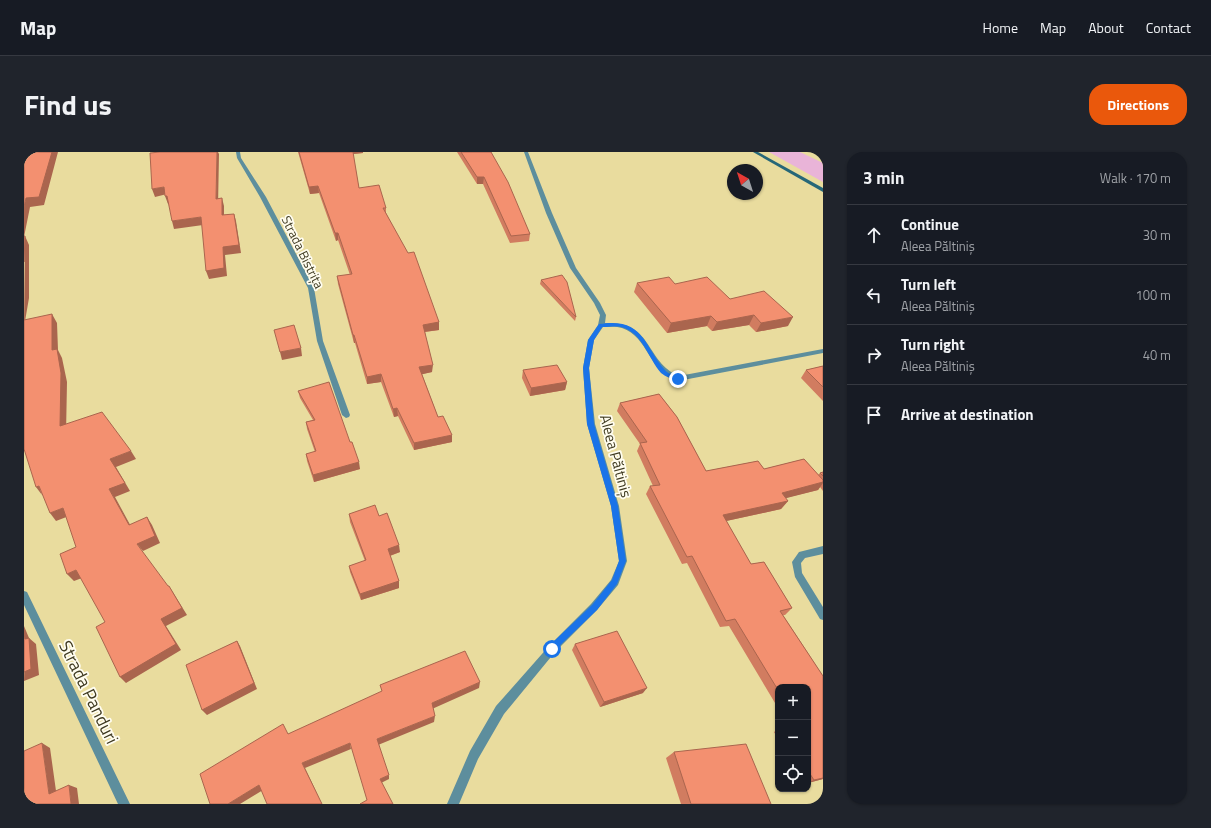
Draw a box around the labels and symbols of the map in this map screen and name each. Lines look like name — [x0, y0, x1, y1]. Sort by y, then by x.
north arrow — [727, 164, 763, 200]
street label: Strada Bistrița — [277, 212, 329, 292]
route end — [669, 370, 687, 388]
street label: Aleea Păltiniș — [594, 412, 638, 500]
street label: Strada Panduri — [52, 636, 126, 748]
route start — [543, 640, 561, 658]

